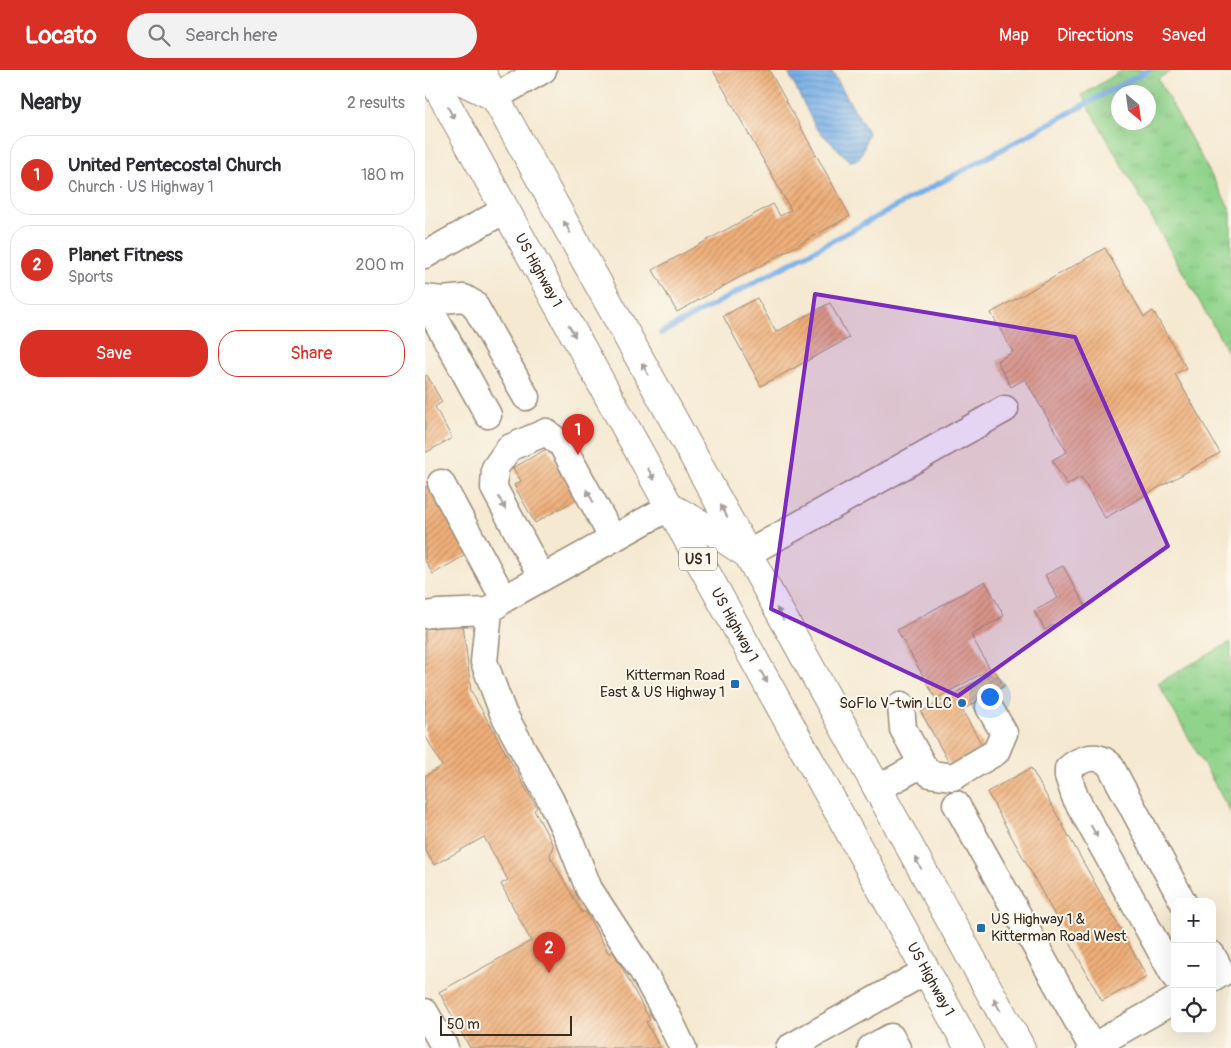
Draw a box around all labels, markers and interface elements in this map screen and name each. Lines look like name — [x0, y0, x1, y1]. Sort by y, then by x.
search box — [127, 13, 477, 58]
text: Locato — [25, 21, 97, 50]
icon: search — [145, 21, 173, 49]
text: Search here — [185, 23, 277, 47]
text: Map — [999, 24, 1029, 47]
text: Directions — [1057, 24, 1133, 47]
text: Saved — [1161, 24, 1206, 47]
north arrow — [1111, 85, 1156, 130]
text: Nearby — [20, 89, 81, 116]
text: 2 results — [347, 93, 405, 113]
one-way arrow — [447, 105, 455, 120]
text: United Pentecostal Church — [68, 153, 281, 177]
text: 1 — [34, 165, 40, 185]
text: 180 m — [361, 165, 404, 185]
text: Church · US Highway 1 — [68, 177, 214, 197]
one-way arrow — [562, 220, 571, 234]
street label: US Highway 1 — [510, 230, 566, 311]
text: Planet Fitness — [68, 243, 183, 267]
text: 2 — [33, 255, 41, 275]
text: 200 m — [356, 255, 404, 275]
text: Sports — [68, 267, 113, 287]
one-way arrow — [568, 325, 577, 338]
button: Save — [20, 330, 208, 377]
button: Share — [218, 330, 405, 377]
one-way arrow — [641, 362, 649, 376]
pin: 1 — [562, 414, 594, 455]
one-way arrow — [647, 466, 655, 481]
one-way arrow — [586, 488, 594, 503]
one-way arrow — [498, 496, 506, 510]
one-way arrow — [720, 504, 728, 519]
road number: US 1 — [679, 548, 717, 570]
street label: US Highway 1 — [706, 585, 762, 665]
one-way arrow — [776, 607, 785, 620]
place label: Kitterman Road East & US Highway 1 — [600, 666, 725, 702]
one-way arrow — [759, 670, 768, 684]
marker: Kitterman Road East & US Highway 1 — [729, 678, 741, 690]
your location — [977, 684, 1003, 710]
place label: SoFlo V-twin LLC — [839, 694, 952, 713]
marker: SoFlo V-twin LLC — [956, 697, 968, 709]
one-way arrow — [1090, 824, 1098, 839]
one-way arrow — [914, 856, 923, 870]
map controls — [1171, 898, 1216, 1033]
button: + — [1171, 898, 1216, 943]
place label: US Highway 1 & Kitterman Road West — [991, 910, 1127, 946]
marker: US Highway 1 & Kitterman Road West — [975, 922, 987, 934]
pin: 2 — [533, 932, 565, 973]
street label: US Highway 1 — [902, 939, 959, 1020]
button: − — [1171, 943, 1216, 988]
button: locate — [1171, 988, 1216, 1033]
one-way arrow — [993, 998, 1001, 1013]
scale bar — [440, 1013, 573, 1036]
text: 50 m — [447, 1016, 480, 1033]

